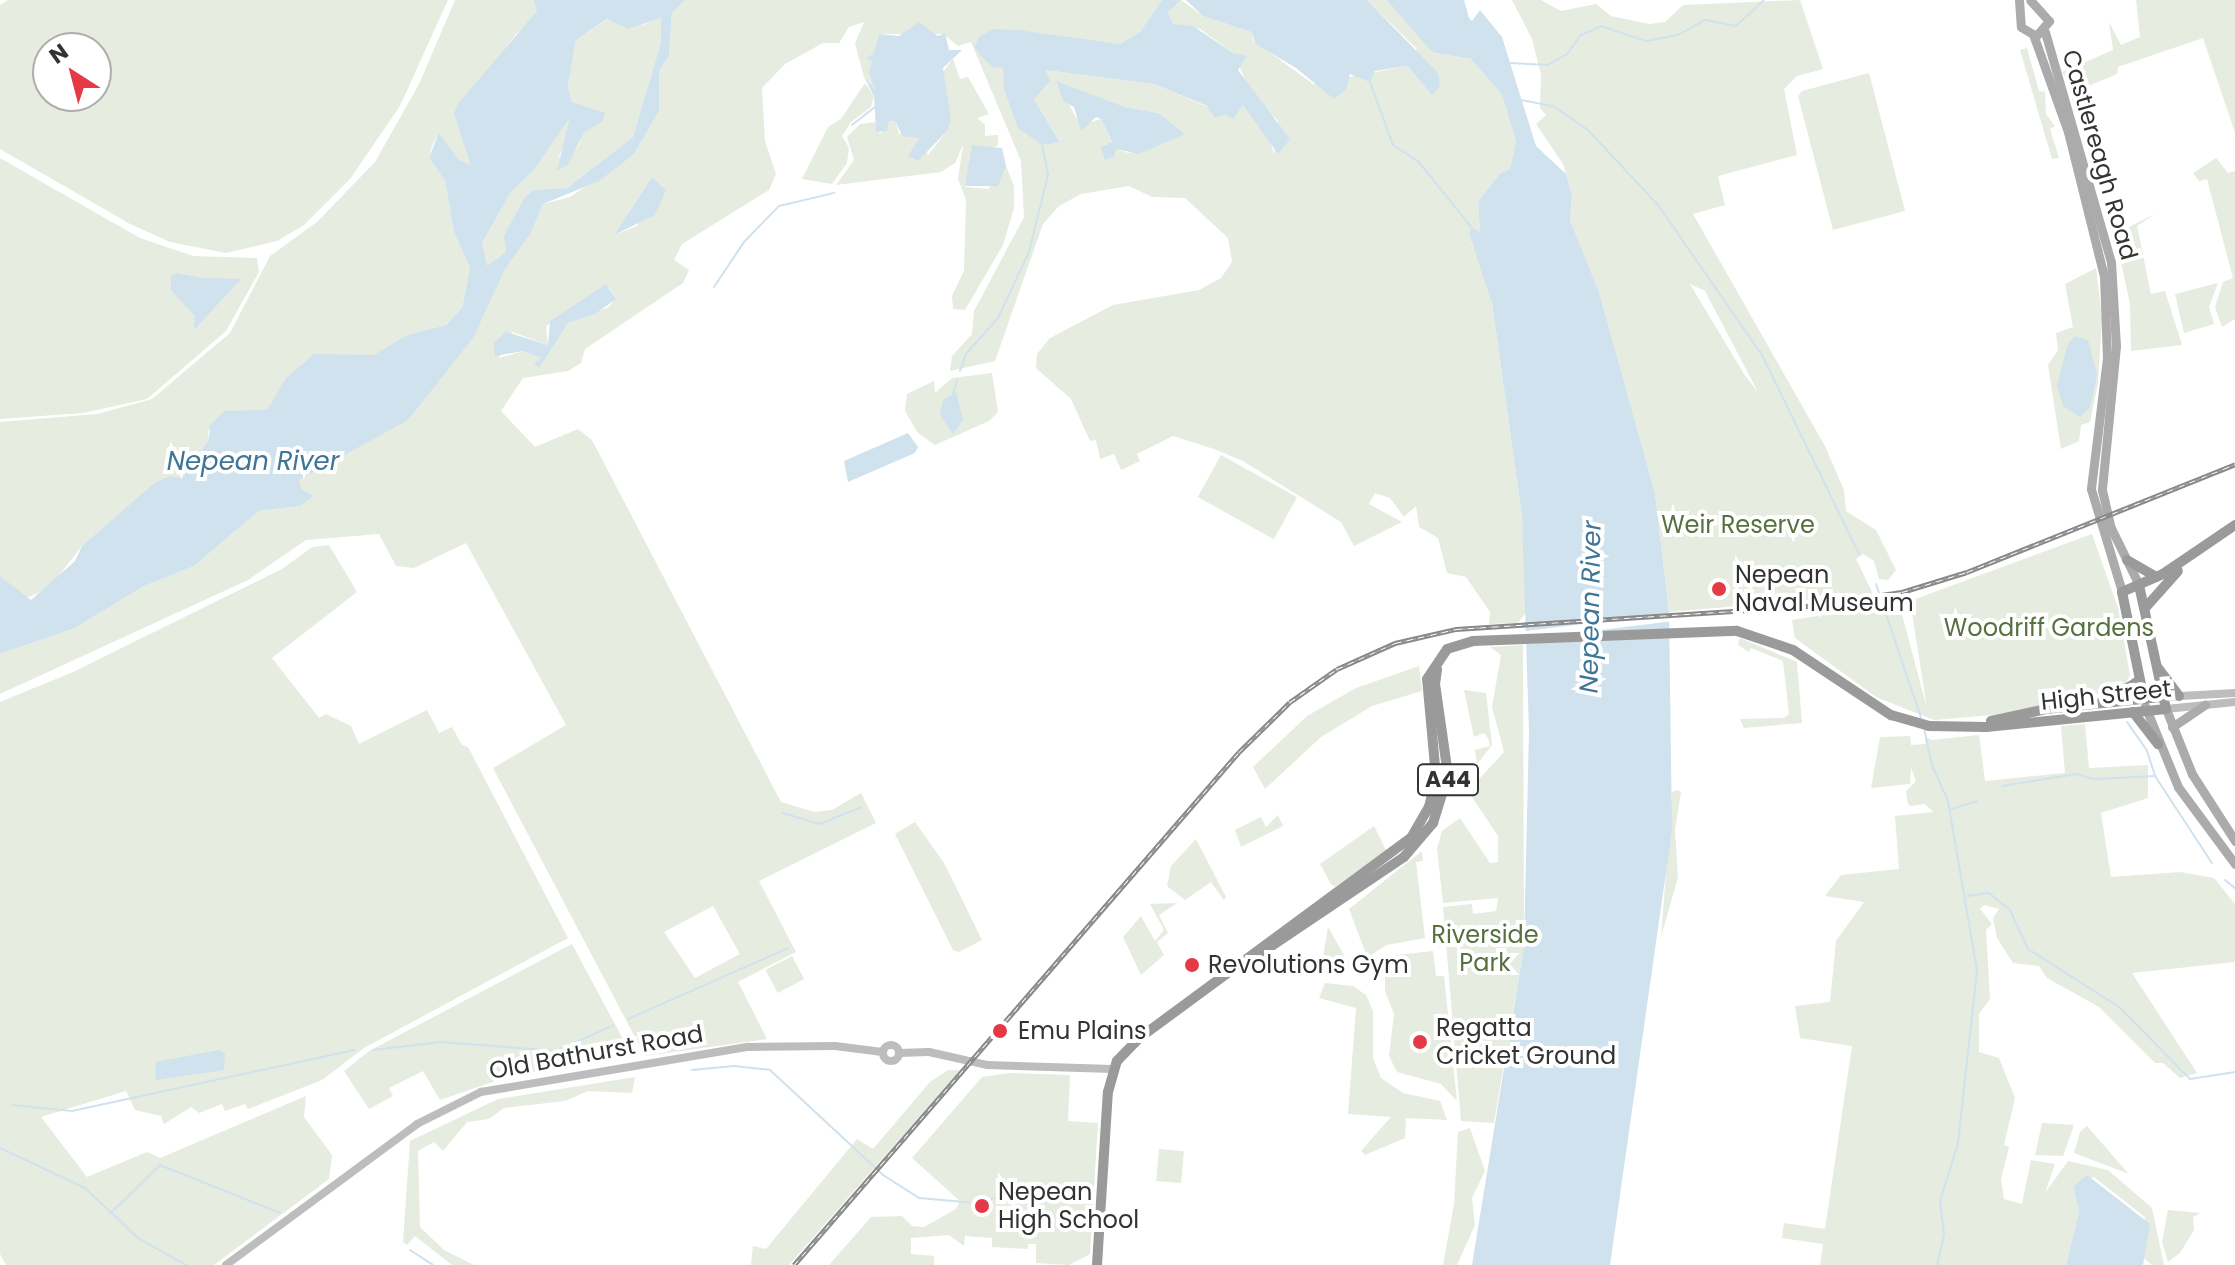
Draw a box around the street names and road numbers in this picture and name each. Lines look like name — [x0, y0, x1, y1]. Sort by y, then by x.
street label: Castlereagh Road — [2056, 47, 2144, 263]
street label: High Street — [2039, 674, 2173, 716]
road number: A44 — [1416, 762, 1480, 798]
street label: Old Bathurst Road — [487, 1019, 705, 1085]

